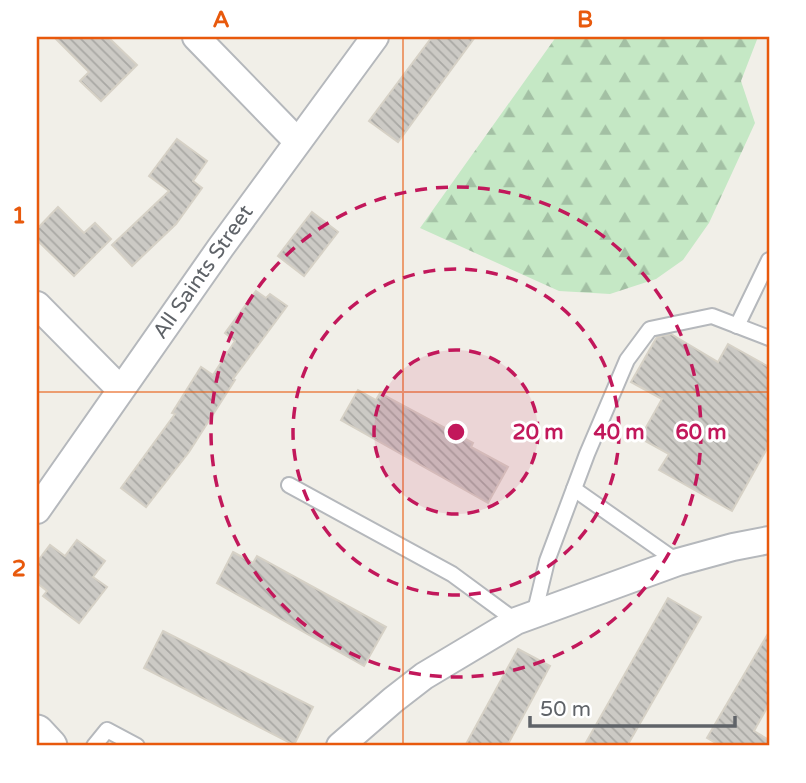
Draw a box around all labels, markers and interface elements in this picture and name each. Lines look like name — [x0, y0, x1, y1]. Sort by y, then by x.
text: A — [212, 6, 230, 34]
text: B — [577, 6, 593, 34]
street label: All Saints Street — [148, 200, 258, 344]
text: 1 — [12, 202, 26, 230]
centre of rings — [444, 420, 468, 444]
text: 20 m — [512, 420, 564, 445]
text: 40 m — [593, 420, 645, 445]
text: 60 m — [675, 420, 727, 445]
text: 2 — [12, 555, 26, 583]
scale bar — [530, 685, 734, 729]
text: 50 m — [540, 697, 591, 722]

